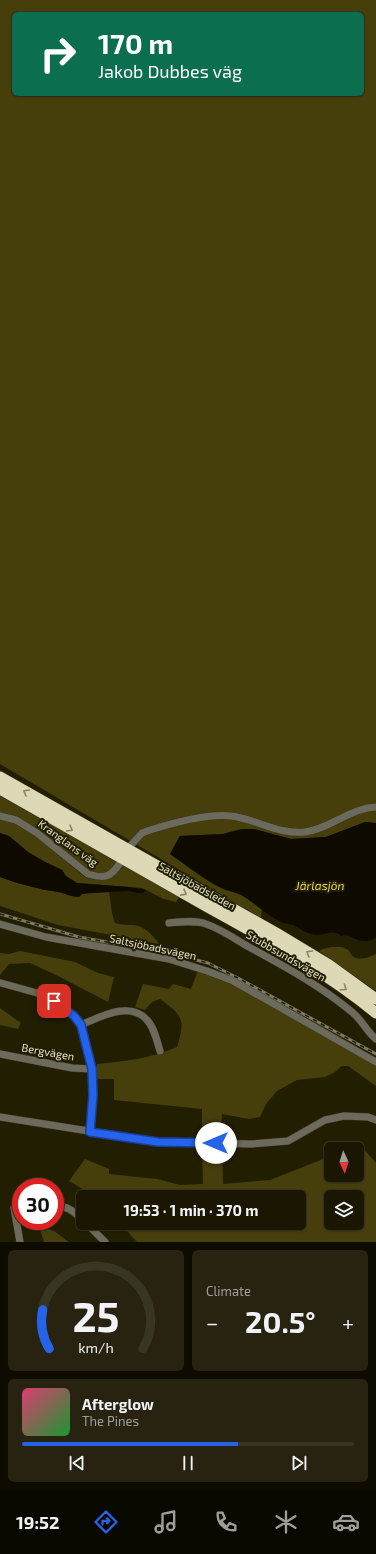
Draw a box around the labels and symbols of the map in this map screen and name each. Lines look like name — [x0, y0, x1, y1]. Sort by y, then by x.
one-way arrow — [23, 789, 30, 796]
street label: Kranglans väg — [36, 816, 101, 869]
one-way arrow — [66, 825, 73, 832]
street label: Saltsjöbadsleden — [156, 859, 238, 913]
water label: Järlasjön — [295, 878, 344, 893]
one-way arrow — [179, 889, 187, 896]
street label: Stubbsundsvägen — [244, 928, 328, 984]
street label: Saltsjöbadsvägen — [108, 931, 198, 963]
one-way arrow — [306, 951, 314, 958]
one-way arrow — [339, 983, 346, 990]
pin — [37, 984, 71, 1018]
street label: Bergvägen — [21, 1040, 76, 1063]
position arrow — [195, 1122, 237, 1164]
north arrow — [324, 1142, 364, 1182]
speed limit sign: 30 — [12, 1178, 64, 1230]

